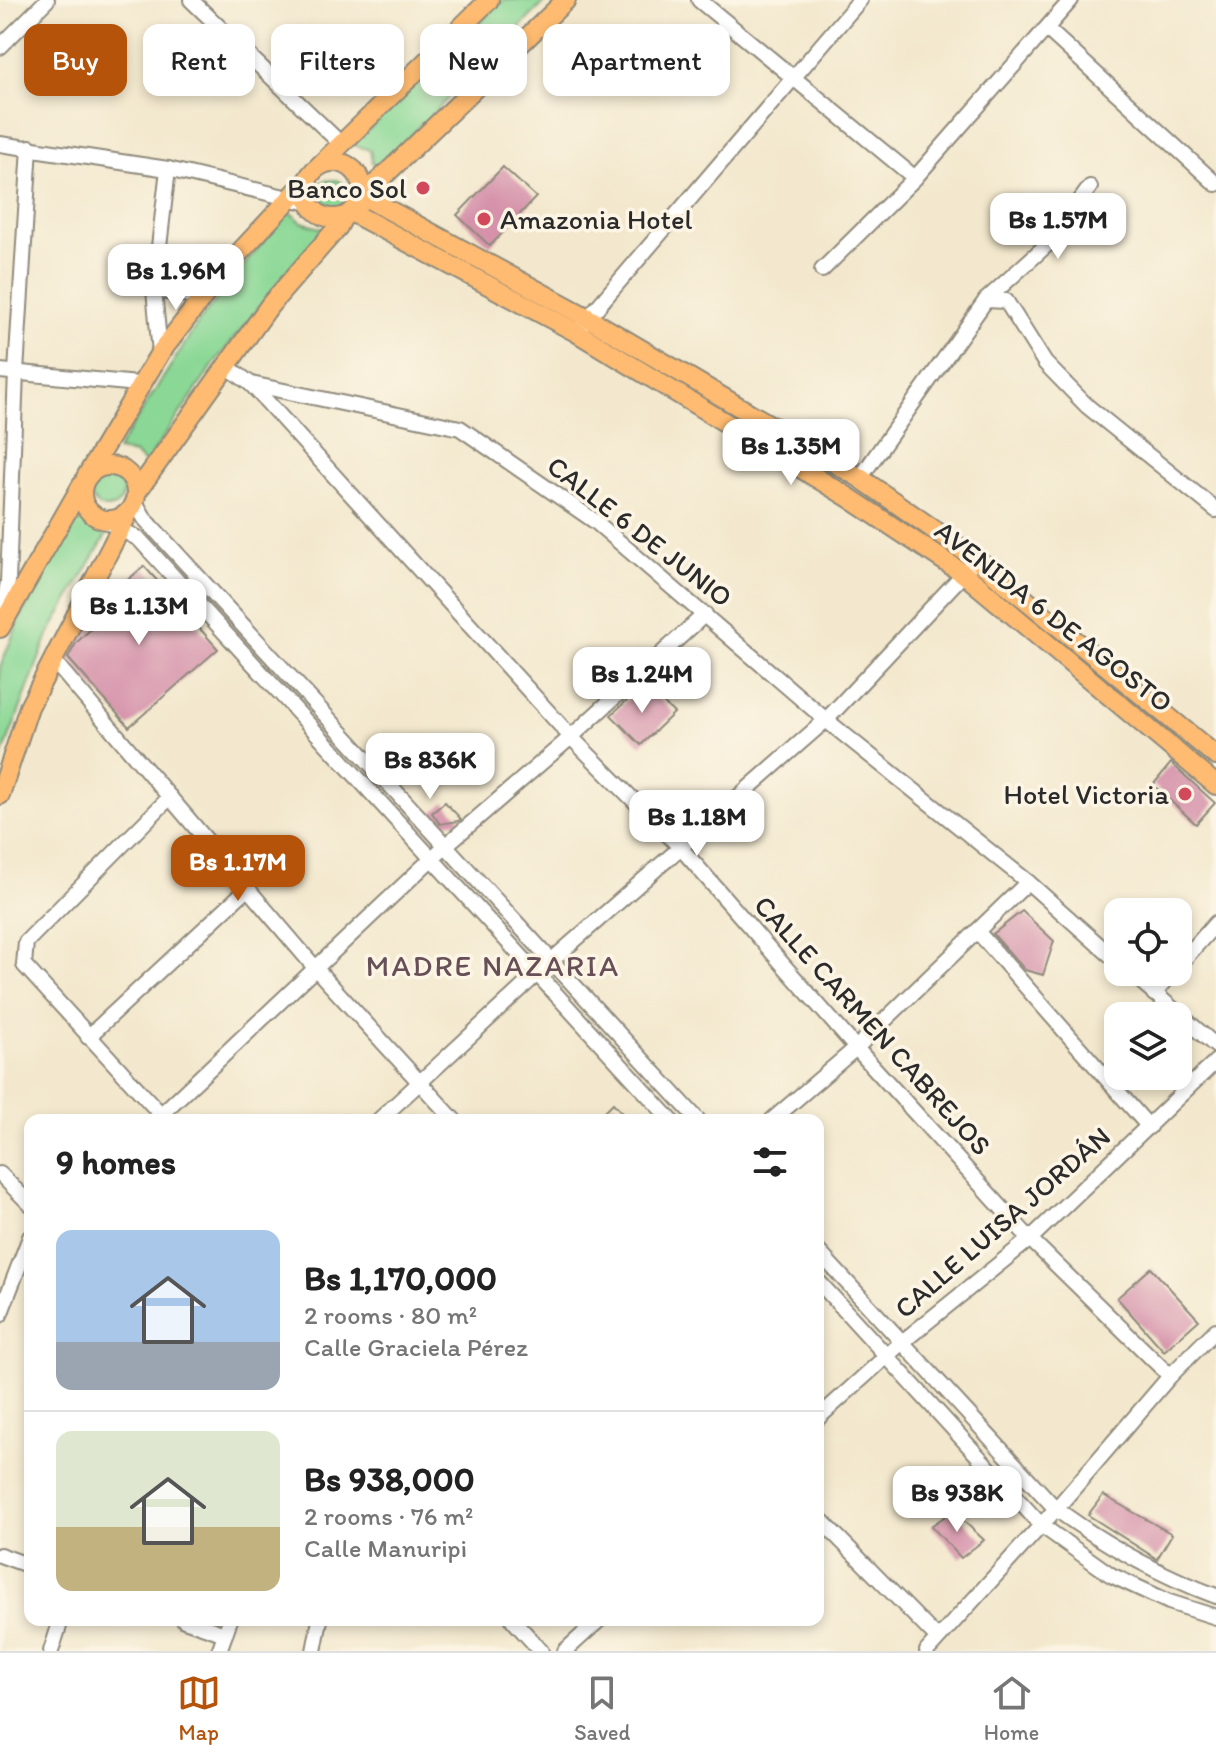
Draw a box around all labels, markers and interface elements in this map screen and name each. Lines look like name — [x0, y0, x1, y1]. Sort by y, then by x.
chip: Buy — [24, 24, 127, 96]
chip: Rent — [143, 24, 255, 96]
chip: Filters — [271, 24, 404, 96]
chip: New — [420, 24, 527, 96]
chip: Apartment — [543, 24, 730, 96]
place label: Banco Sol — [287, 171, 407, 205]
marker: Banco Sol — [414, 179, 432, 197]
pin: Bs 1.57M — [975, 193, 1141, 261]
place label: Amazonia Hotel — [500, 202, 693, 236]
text: Bs 1.57M — [1008, 203, 1108, 235]
marker: Amazonia Hotel — [475, 210, 493, 228]
pin: Bs 1.96M — [93, 244, 259, 312]
text: Bs 1.96M — [126, 254, 226, 286]
pin: Bs 1.35M — [708, 419, 874, 487]
text: Bs 1.35M — [741, 429, 841, 461]
street label: CALLE 6 DE JUNIO — [541, 448, 739, 614]
street label: AVENIDA 6 DE AGOSTO — [928, 513, 1180, 719]
pin: Bs 1.13M — [56, 579, 222, 647]
text: Bs 1.13M — [89, 589, 189, 621]
pin: Bs 1.24M — [559, 647, 725, 715]
text: Bs 1.24M — [591, 657, 693, 689]
pin: Bs 836K — [356, 733, 504, 801]
text: Bs 836K — [384, 743, 476, 775]
place label: Hotel Victoria — [1004, 777, 1169, 811]
marker: Hotel Victoria — [1176, 785, 1194, 803]
pin: Bs 1.18M — [614, 790, 780, 858]
text: Bs 1.18M — [647, 800, 747, 832]
pin: Bs 1.17M — [155, 835, 321, 903]
text: Bs 1.17M — [189, 845, 287, 877]
street label: CALLE CARMEN CABREJOS — [747, 888, 999, 1162]
map controls — [1104, 898, 1192, 1090]
button: locate — [1104, 898, 1192, 986]
district label: MADRE NAZARIA — [366, 947, 620, 984]
button: layers — [1104, 1002, 1192, 1090]
street label: CALLE LUISA JORDÁN — [887, 1119, 1117, 1325]
icon: filters — [748, 1140, 792, 1184]
text: 9 homes — [56, 1142, 176, 1183]
text: Bs 1,170,000 — [304, 1258, 497, 1299]
icon: home — [120, 1262, 216, 1358]
text: 2 rooms · 80 m² — [304, 1299, 477, 1331]
text: Calle Graciela Pérez — [304, 1331, 528, 1363]
text: Bs 938,000 — [304, 1459, 475, 1500]
icon: home — [120, 1463, 216, 1559]
pin: Bs 938K — [883, 1466, 1031, 1534]
text: Bs 938K — [911, 1476, 1003, 1508]
text: 2 rooms · 76 m² — [304, 1500, 473, 1532]
text: Calle Manuripi — [304, 1532, 467, 1564]
tab: Map — [177, 1671, 221, 1746]
tab: Saved — [574, 1671, 630, 1746]
tab: Home — [984, 1671, 1039, 1746]

